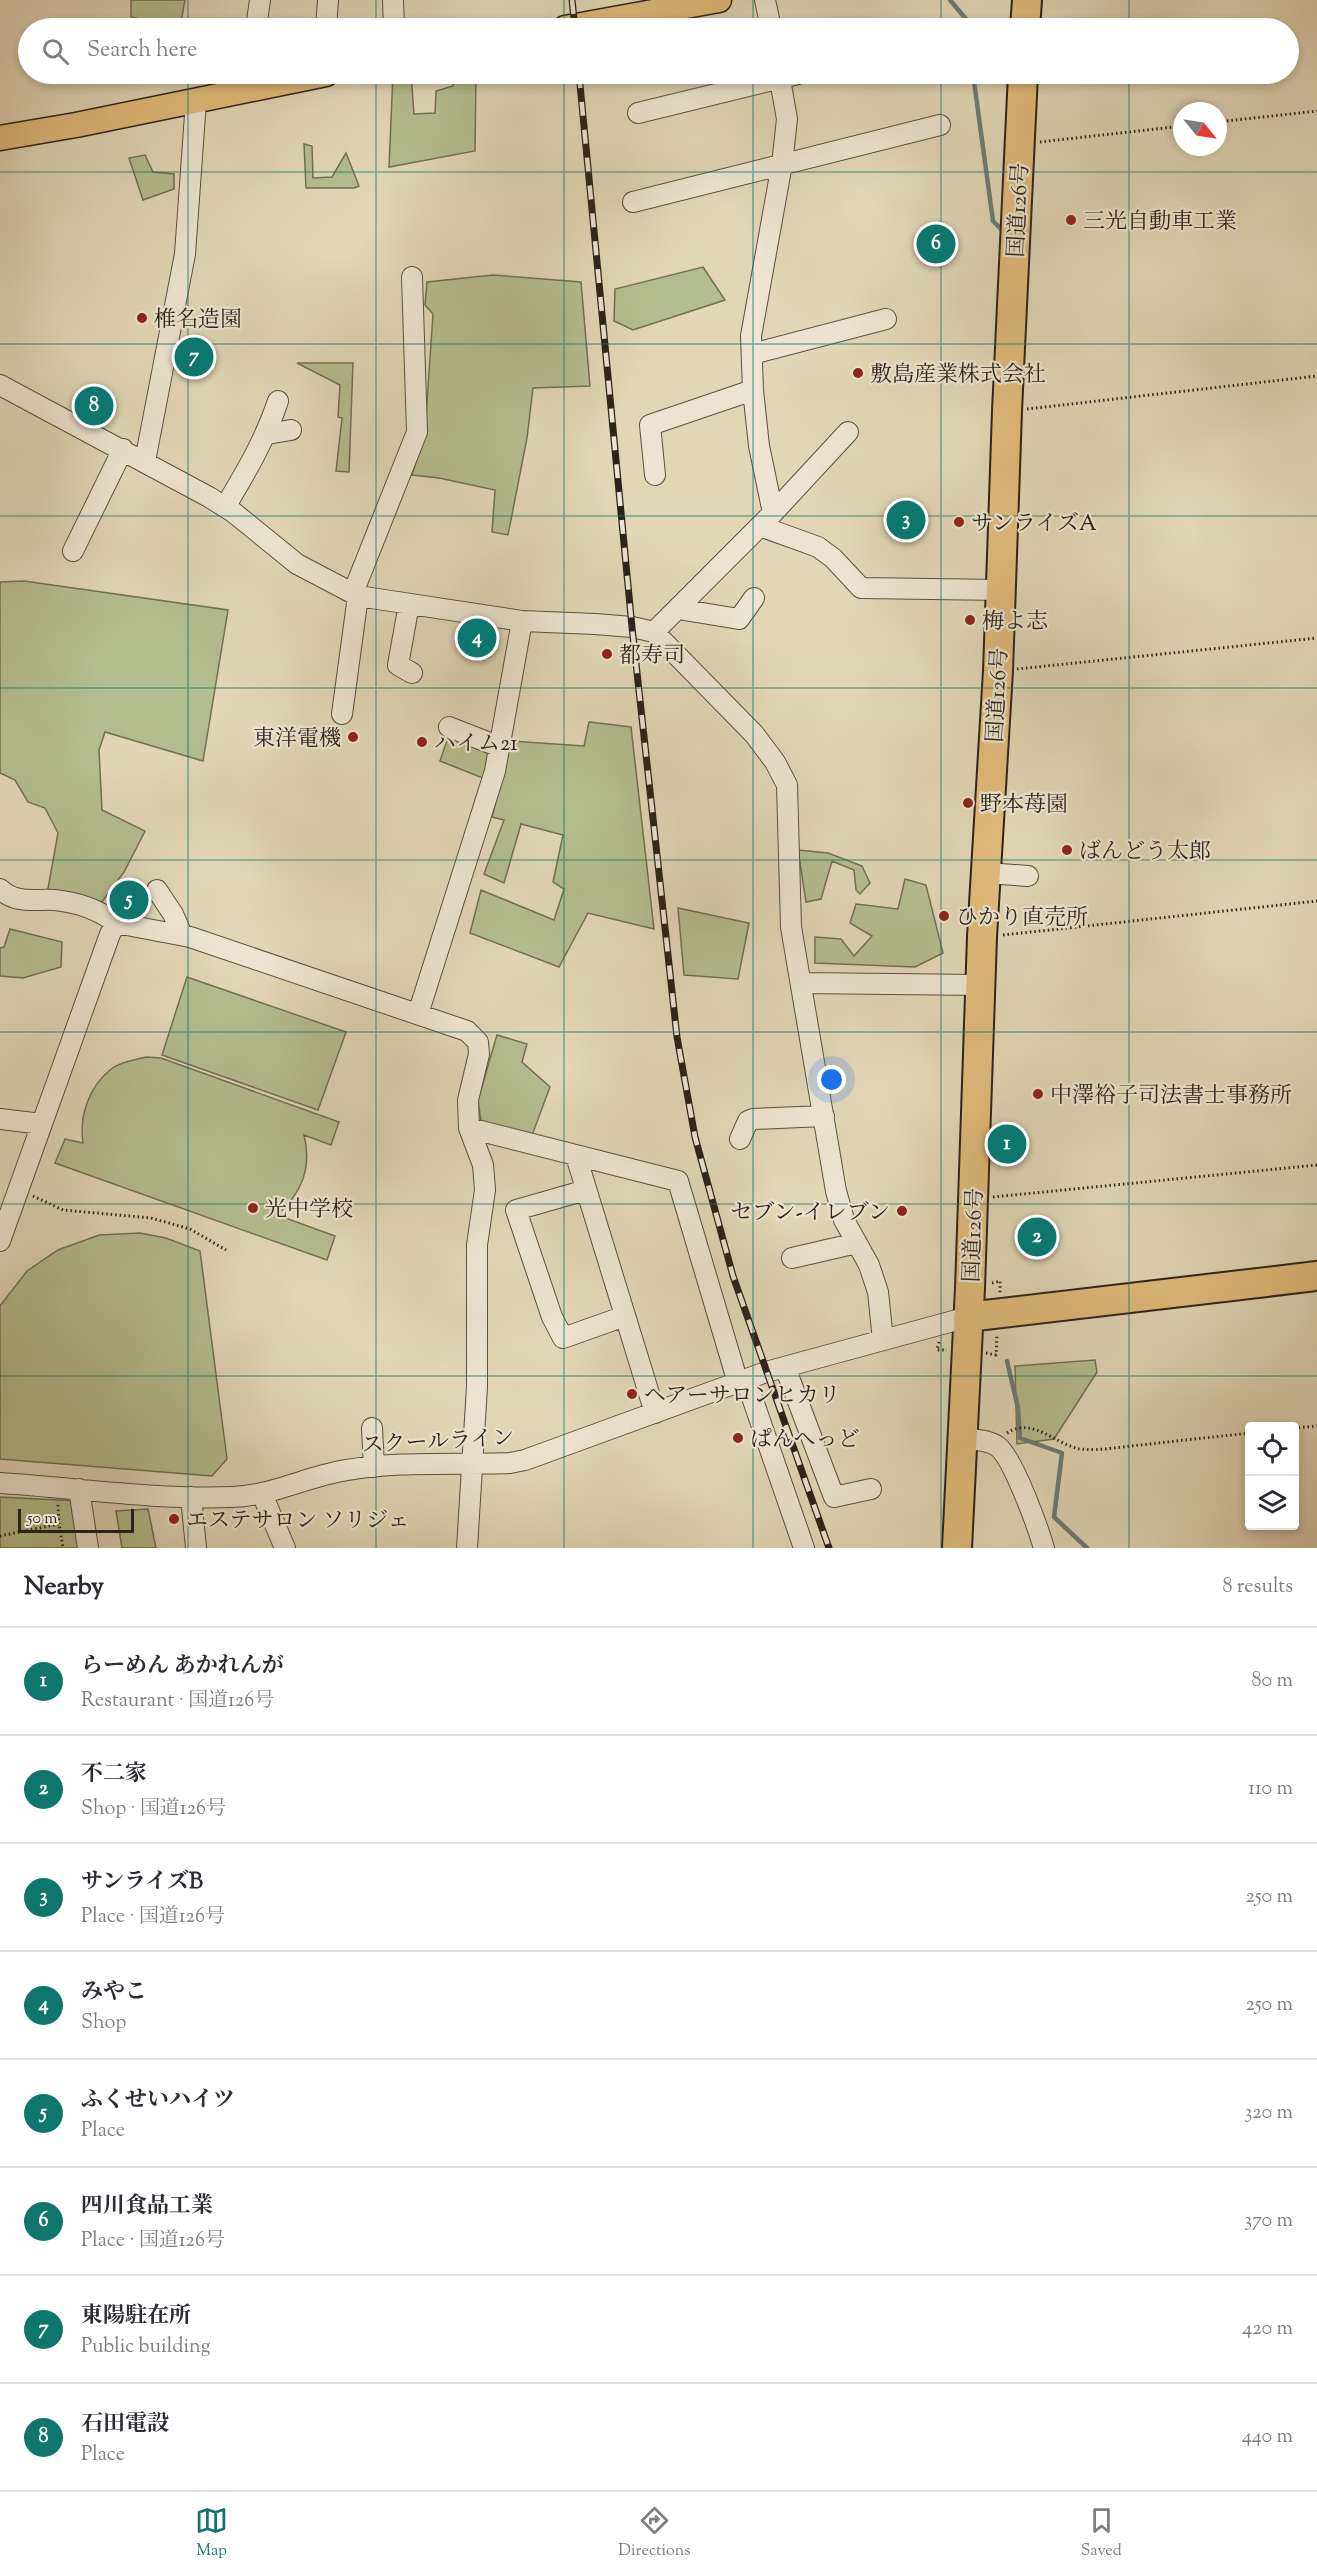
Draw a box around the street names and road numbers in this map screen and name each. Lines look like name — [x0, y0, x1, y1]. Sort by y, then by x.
street label: 国道126号 — [1002, 162, 1038, 258]
street label: 国道126号 — [981, 647, 1017, 743]
street label: 国道126号 — [957, 1187, 993, 1283]
street label: スクールライン — [361, 1423, 515, 1463]

